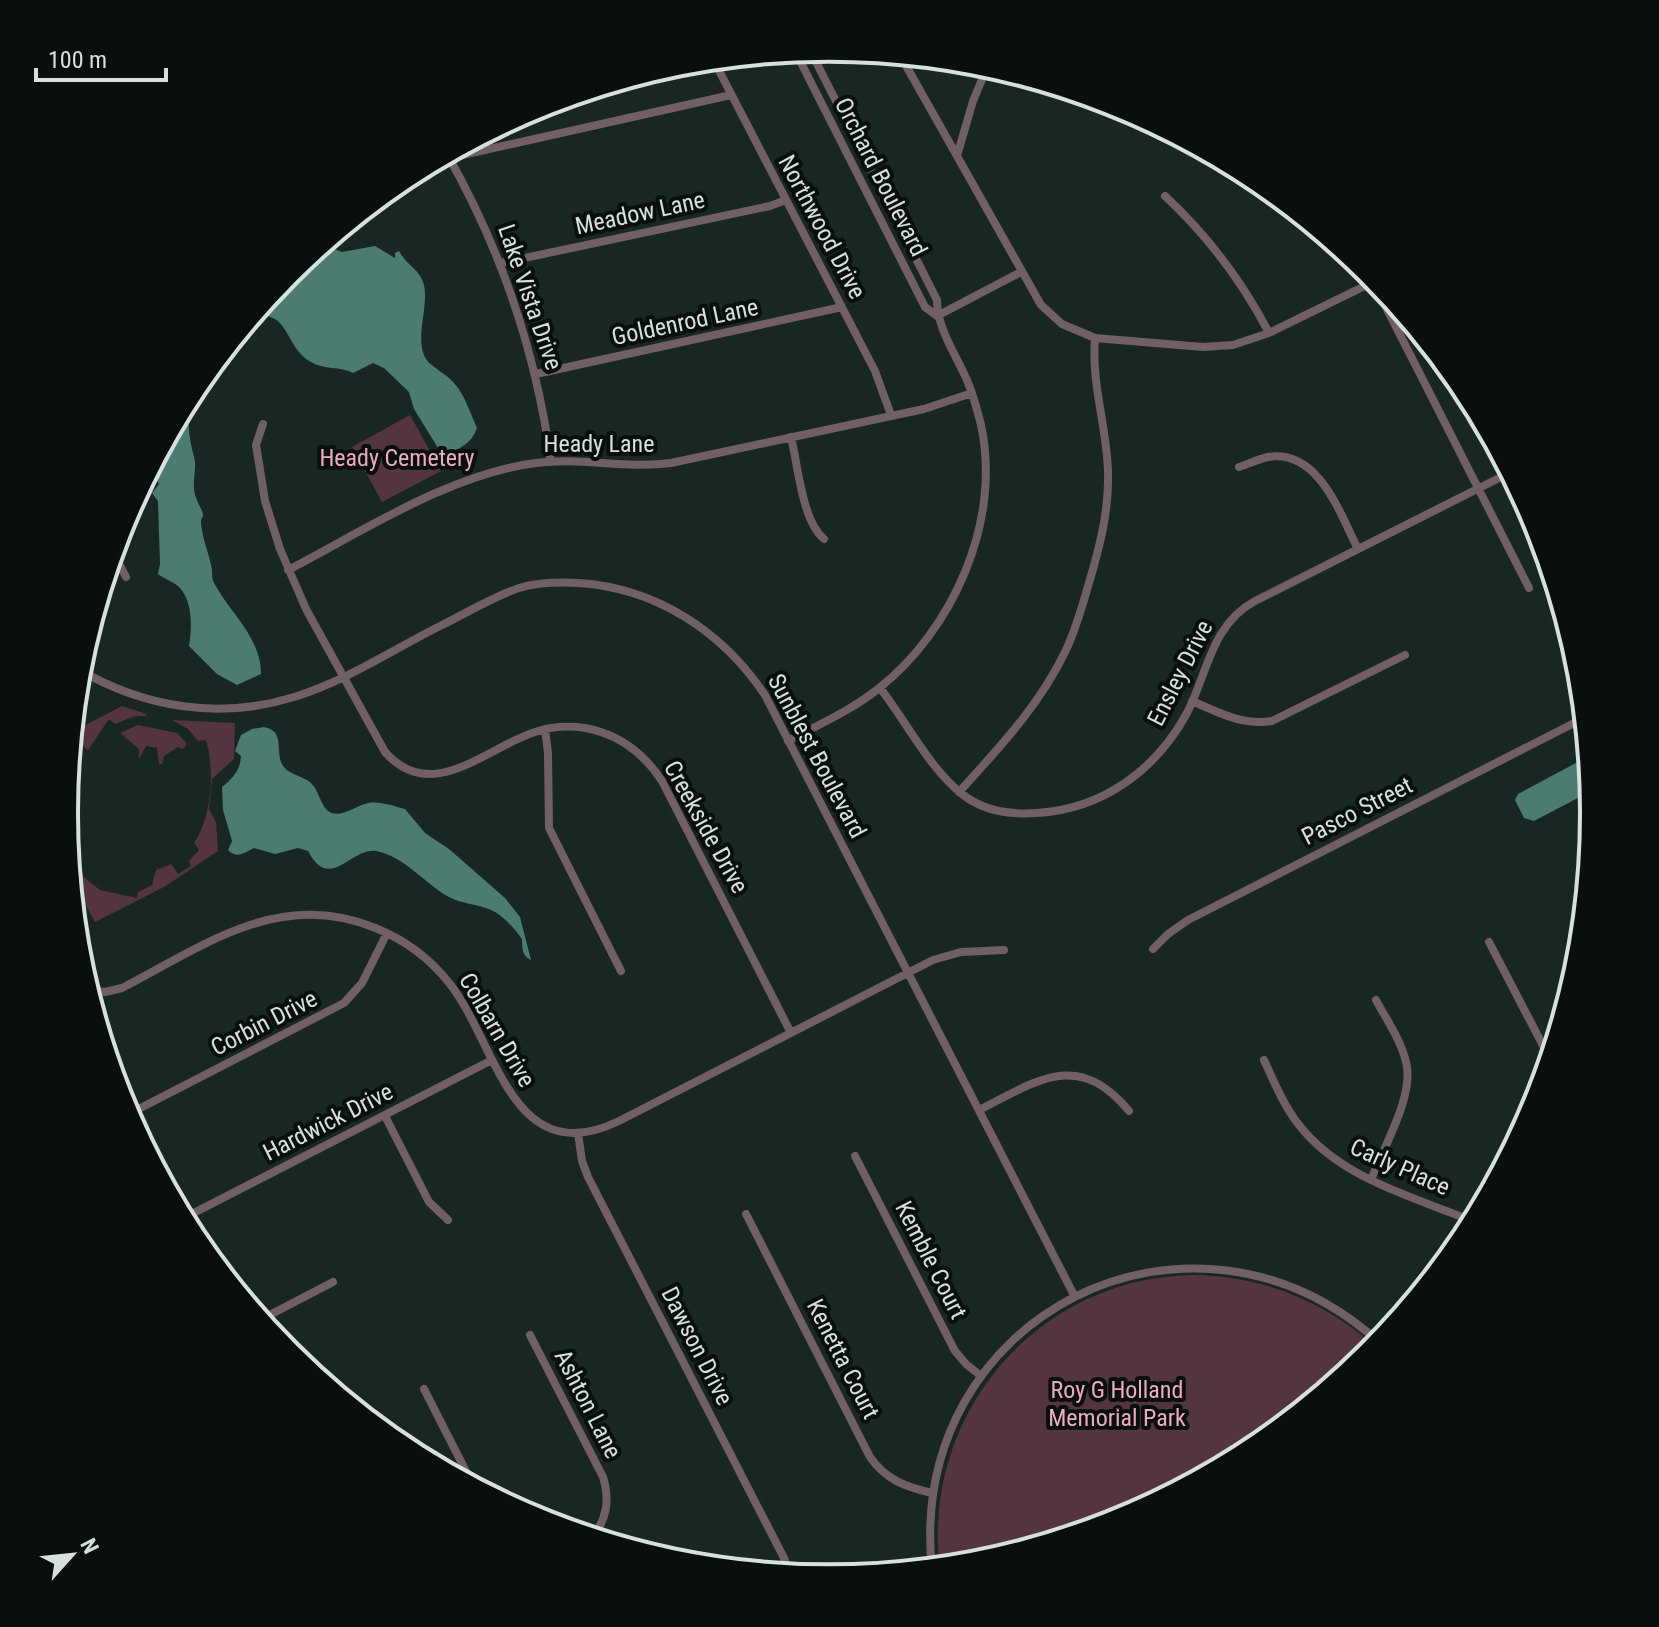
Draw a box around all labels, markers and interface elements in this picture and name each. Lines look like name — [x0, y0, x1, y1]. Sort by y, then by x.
scale bar — [36, 32, 166, 82]
text: 100 m — [48, 46, 107, 74]
street label: Orchard Boulevard — [829, 93, 933, 261]
street label: Northwood Drive — [772, 150, 872, 304]
street label: Meadow Lane — [573, 186, 707, 240]
street label: Lake Vista Drive — [492, 221, 568, 373]
street label: Goldenrod Lane — [609, 293, 761, 351]
street label: Heady Lane — [544, 430, 654, 458]
park label: Heady Cemetery — [319, 444, 475, 472]
street label: Ensley Drive — [1142, 616, 1218, 730]
street label: Sunblest Boulevard — [762, 669, 872, 843]
street label: Creekside Drive — [658, 756, 754, 898]
street label: Pasco Street — [1297, 771, 1417, 851]
street label: Colbarn Drive — [453, 968, 541, 1092]
street label: Corbin Drive — [206, 984, 322, 1062]
street label: Hardwick Drive — [258, 1077, 398, 1167]
street label: Carly Place — [1346, 1133, 1454, 1201]
street label: Kemble Court — [889, 1196, 973, 1324]
street label: Dawson Drive — [655, 1282, 739, 1410]
street label: Kenetta Court — [801, 1295, 885, 1423]
street label: Ashton Lane — [549, 1345, 627, 1463]
park label: Roy G Holland Memorial Park — [1048, 1376, 1186, 1432]
north arrow — [32, 1515, 112, 1595]
text: N — [75, 1534, 104, 1558]

